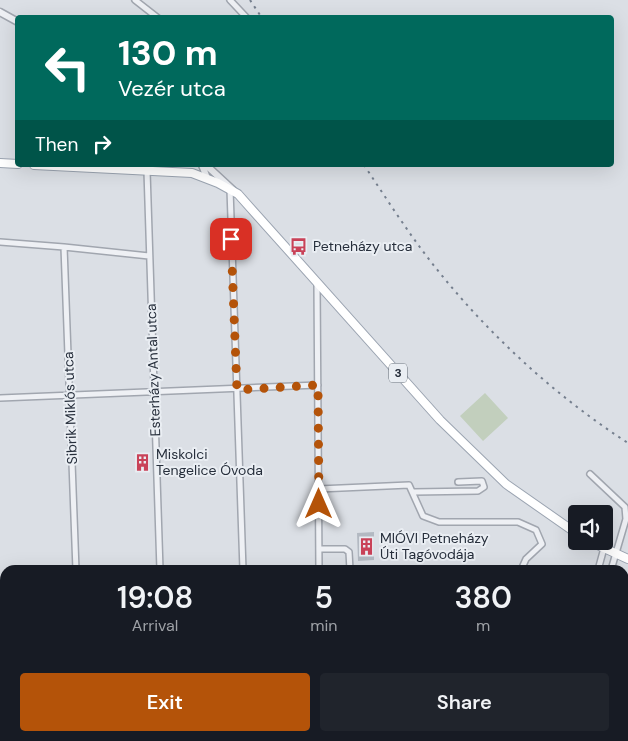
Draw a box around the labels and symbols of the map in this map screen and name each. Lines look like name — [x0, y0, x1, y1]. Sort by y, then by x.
pin — [210, 218, 252, 260]
bus stop icon: Petneházy utca — [289, 236, 309, 256]
place label: Petneházy utca — [313, 237, 412, 255]
street label: Esterházy Antal utca — [142, 303, 164, 437]
street label: Sibrik Miklós utca — [59, 351, 81, 465]
road number: 3 — [389, 363, 407, 382]
place label: Miskolci Tengelice Óvoda — [156, 445, 263, 479]
building icon: Miskolci Tengelice Óvoda — [132, 452, 152, 472]
position arrow — [292, 477, 344, 529]
place label: MIÓVI Petneházy Úti Tagóvodája — [380, 529, 489, 563]
building icon: MIÓVI Petneházy Úti Tagóvodája — [356, 536, 376, 556]

